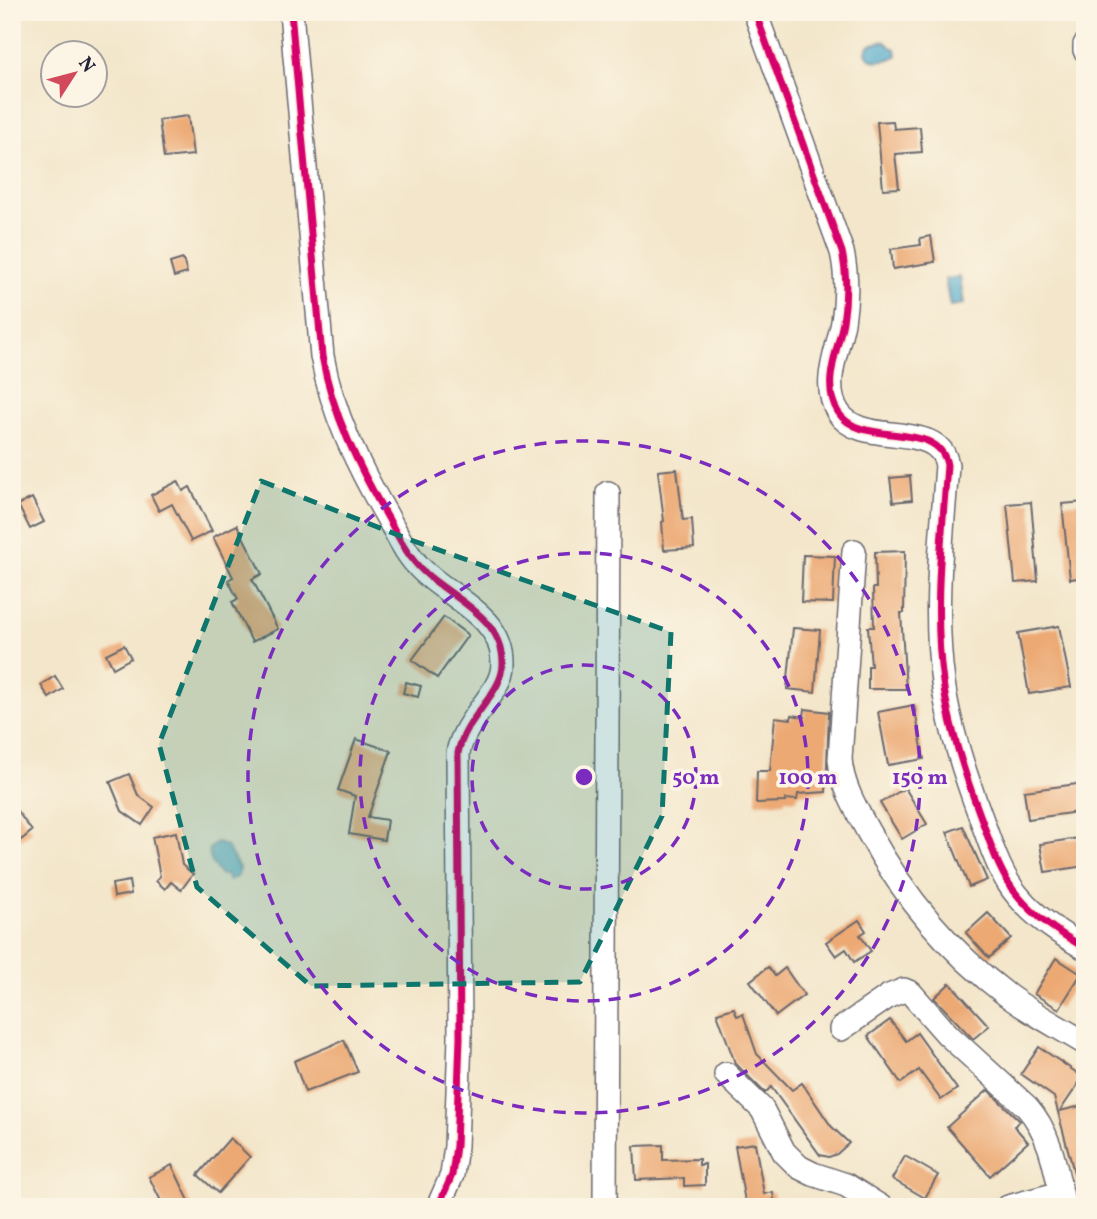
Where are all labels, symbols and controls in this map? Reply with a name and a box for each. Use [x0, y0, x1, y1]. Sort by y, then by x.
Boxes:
north arrow [38, 38, 108, 108]
text: N [72, 52, 101, 79]
text: 50 m [672, 764, 720, 793]
text: 100 m [778, 764, 838, 793]
text: 150 m [892, 764, 948, 793]
centre of rings [572, 765, 596, 789]

